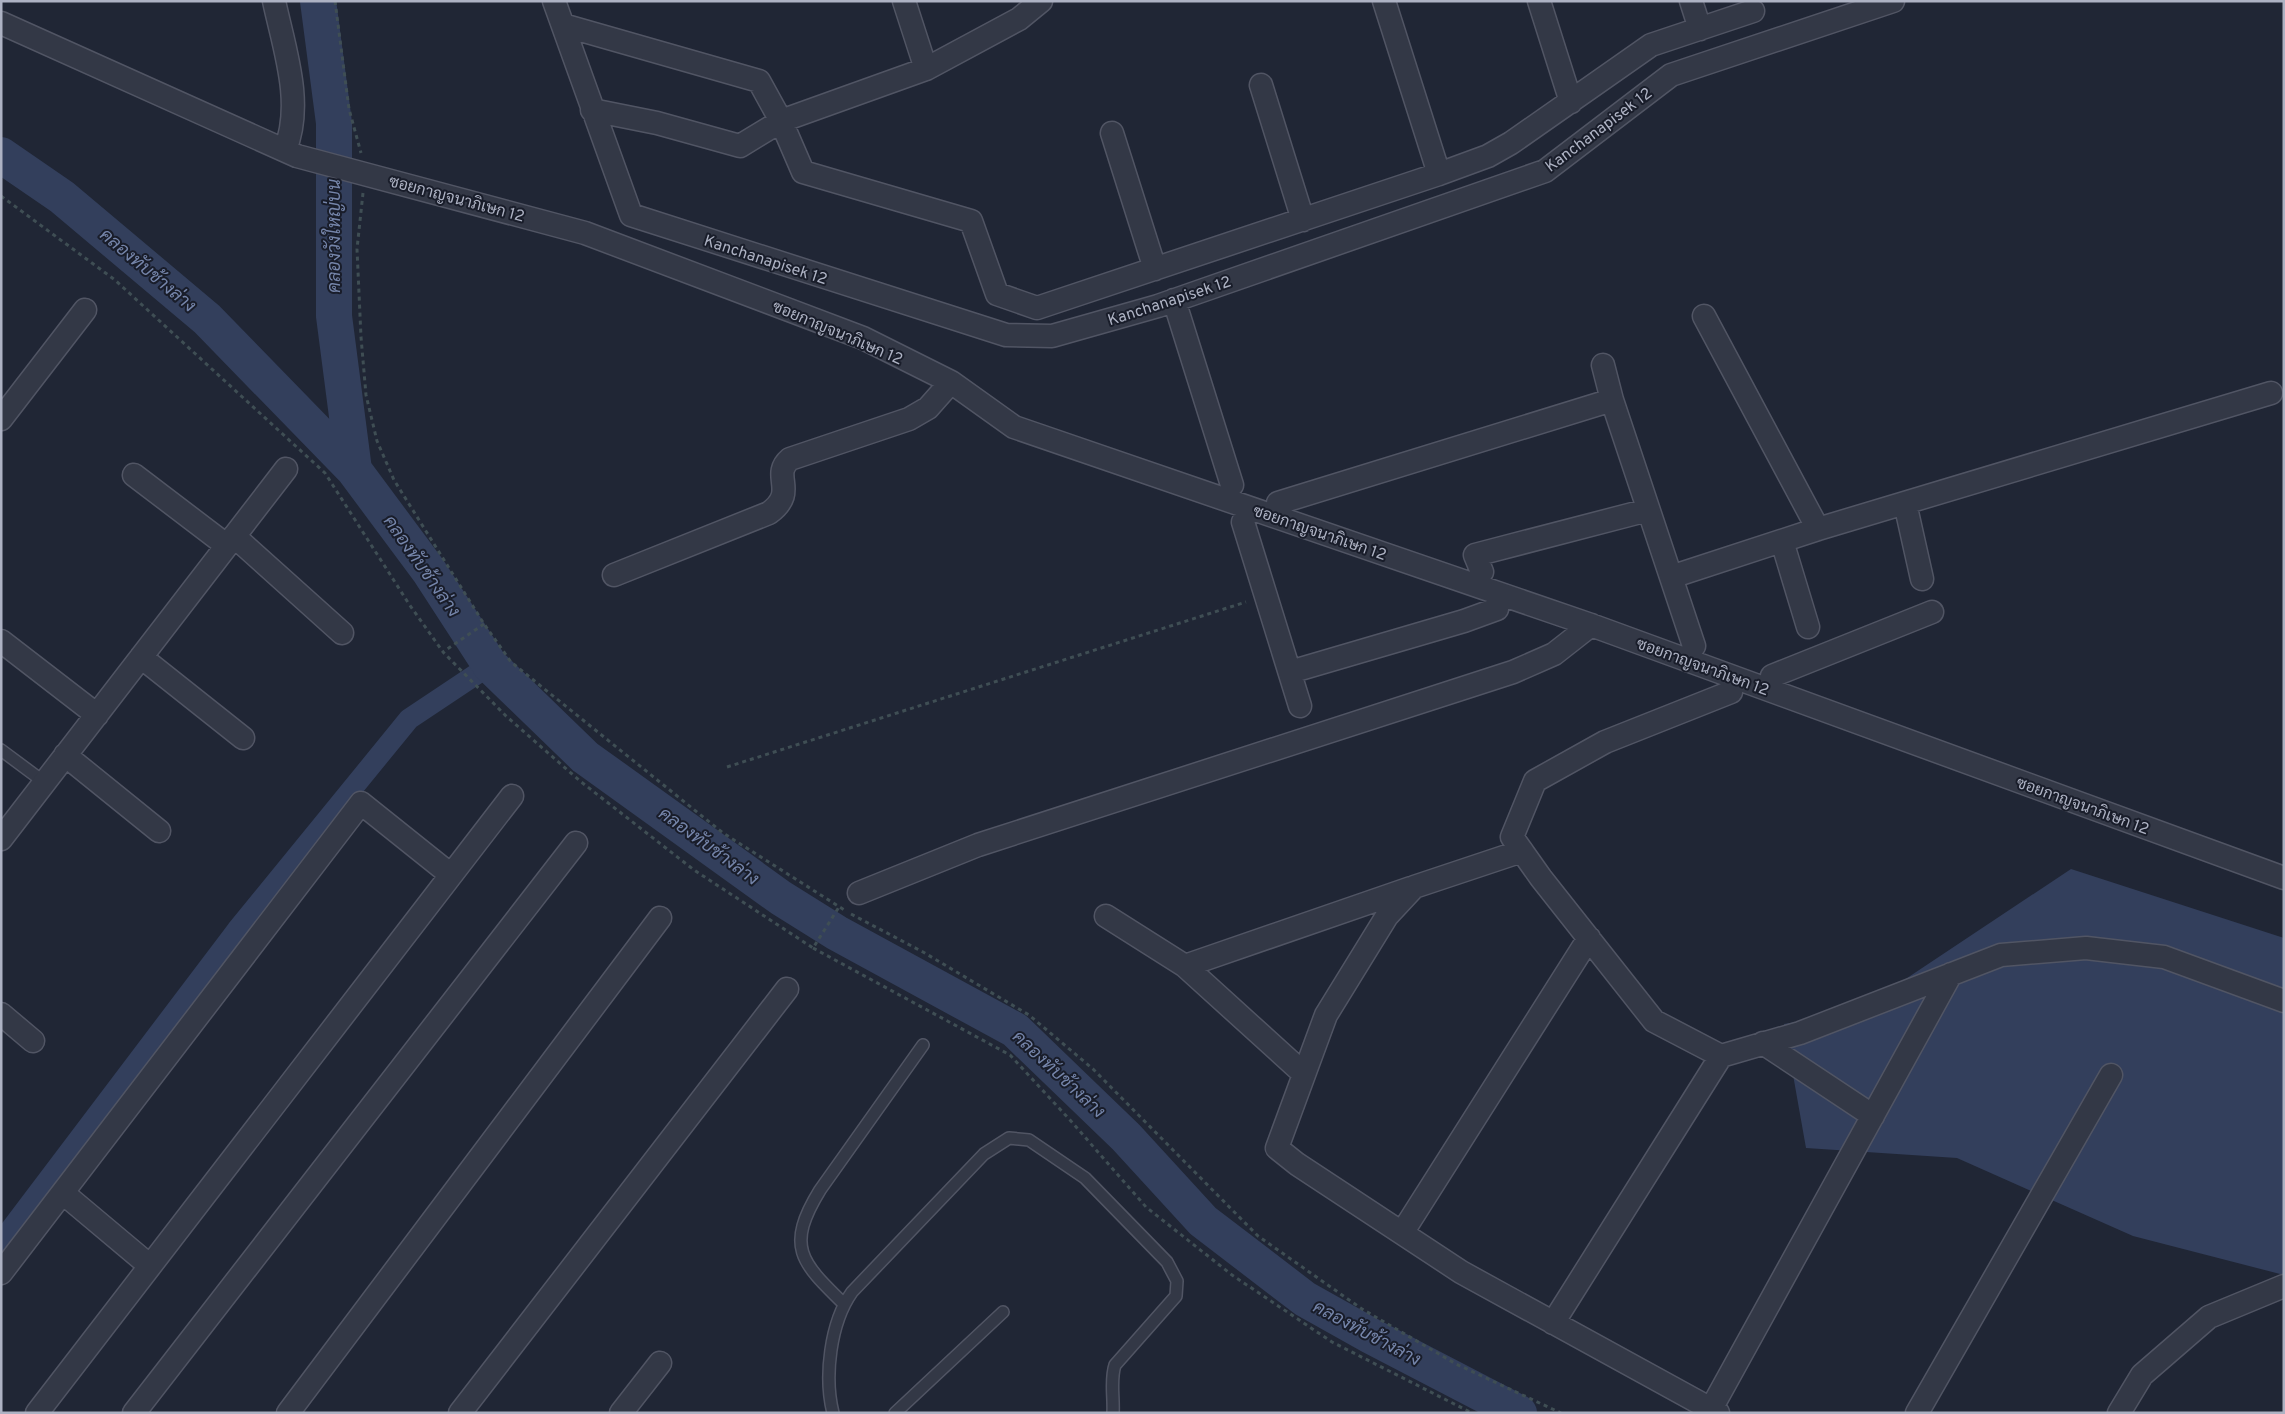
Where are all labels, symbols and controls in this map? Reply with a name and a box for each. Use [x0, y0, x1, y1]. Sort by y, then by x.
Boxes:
street label: Kanchanapisek 12 [1542, 84, 1657, 177]
street label: ซอยกาญจนาภิเษก 12 [386, 171, 527, 228]
water label: คลองวังใหญ่บน [321, 179, 347, 293]
water label: คลองทับช้างล่าง [94, 223, 201, 318]
street label: Kanchanapisek 12 [701, 232, 830, 290]
street label: Kanchanapisek 12 [1105, 273, 1234, 331]
street label: ซอยกาญจนาภิเษก 12 [769, 296, 906, 370]
street label: ซอยกาญจนาภิเษก 12 [1250, 501, 1389, 566]
water label: คลองทับช้างล่าง [377, 511, 466, 622]
street label: ซอยกาญจนาภิเษก 12 [1633, 634, 1772, 701]
street label: ซอยกาญจนาภิเษก 12 [2013, 773, 2152, 840]
water label: คลองทับช้างล่าง [653, 801, 764, 891]
water label: คลองทับช้างล่าง [1007, 1025, 1111, 1124]
water label: คลองทับช้างล่าง [1309, 1295, 1425, 1372]

